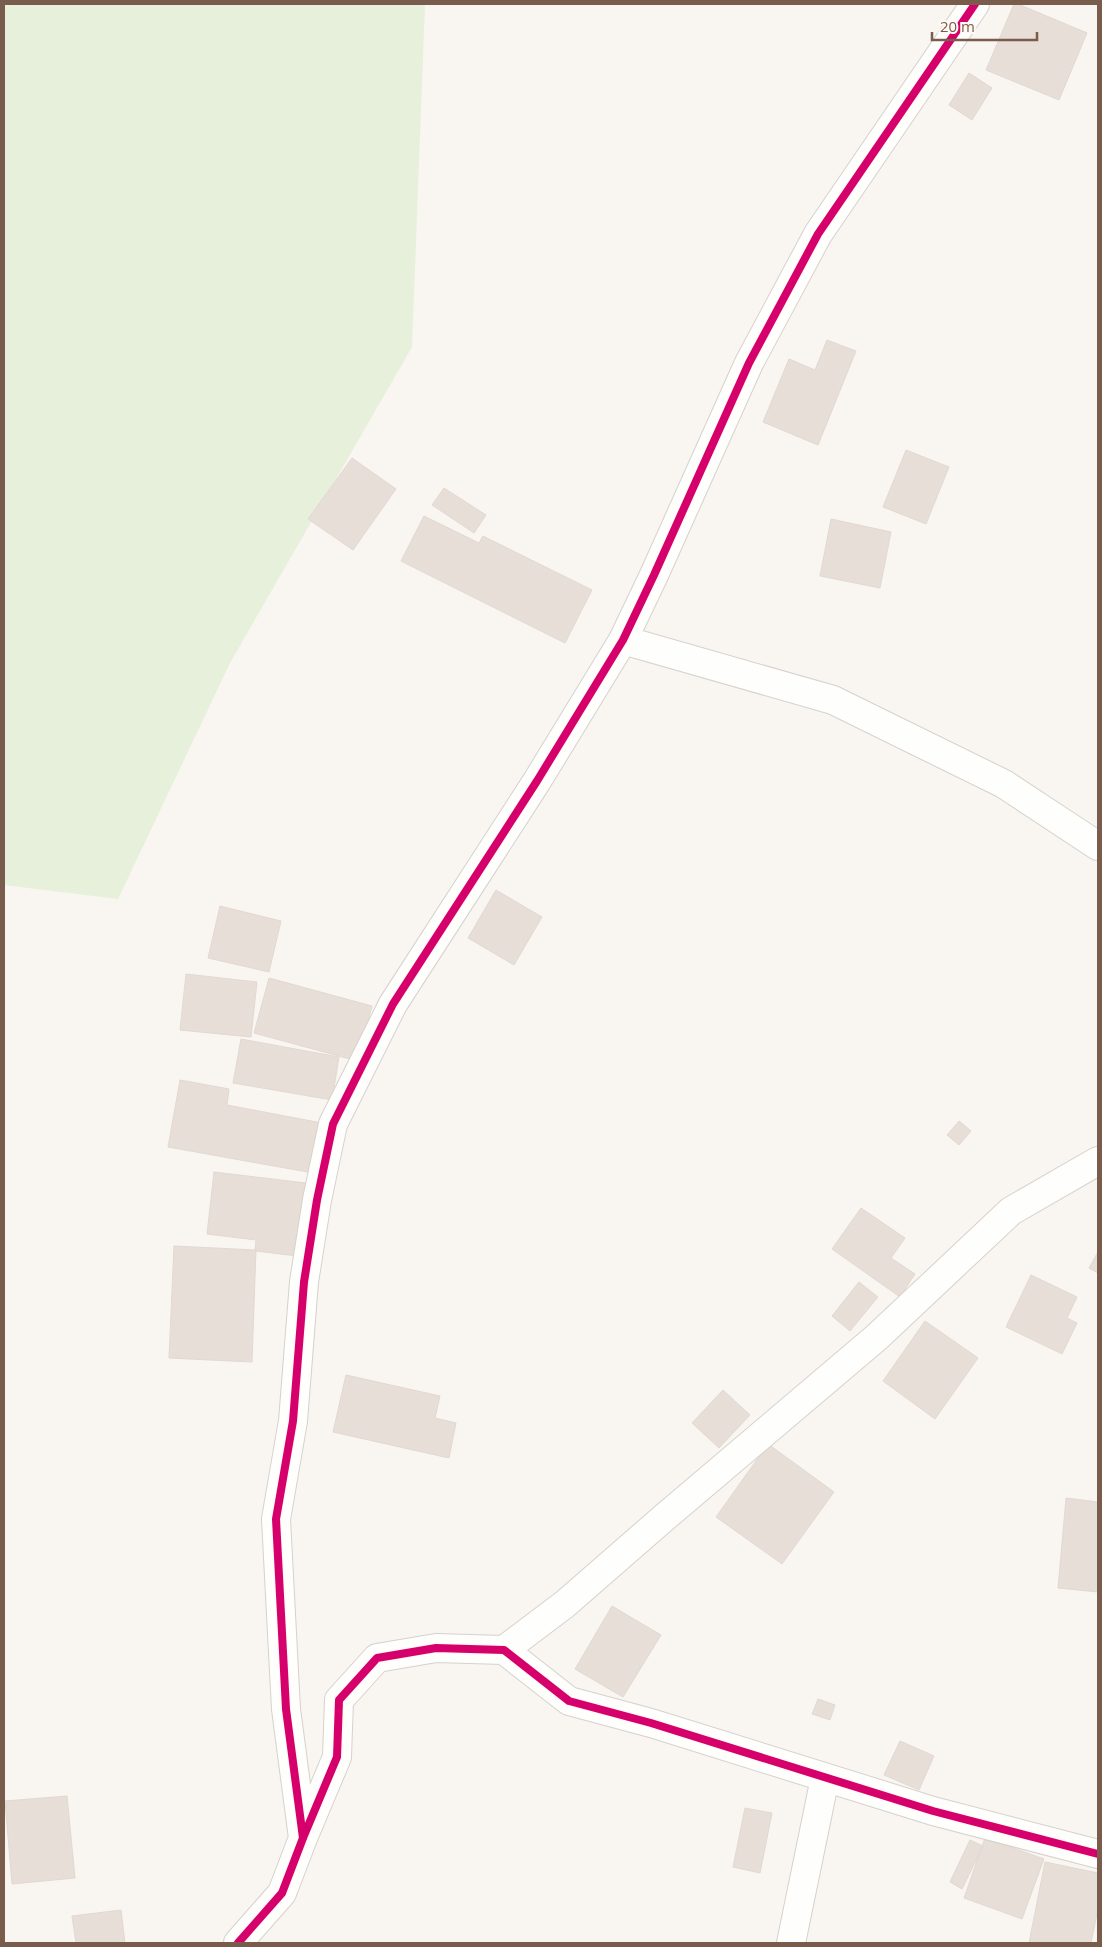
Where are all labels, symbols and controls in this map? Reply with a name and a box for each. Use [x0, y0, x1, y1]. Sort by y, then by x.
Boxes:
scale bar [932, 10, 1037, 42]
text: 20 m [940, 16, 975, 36]

